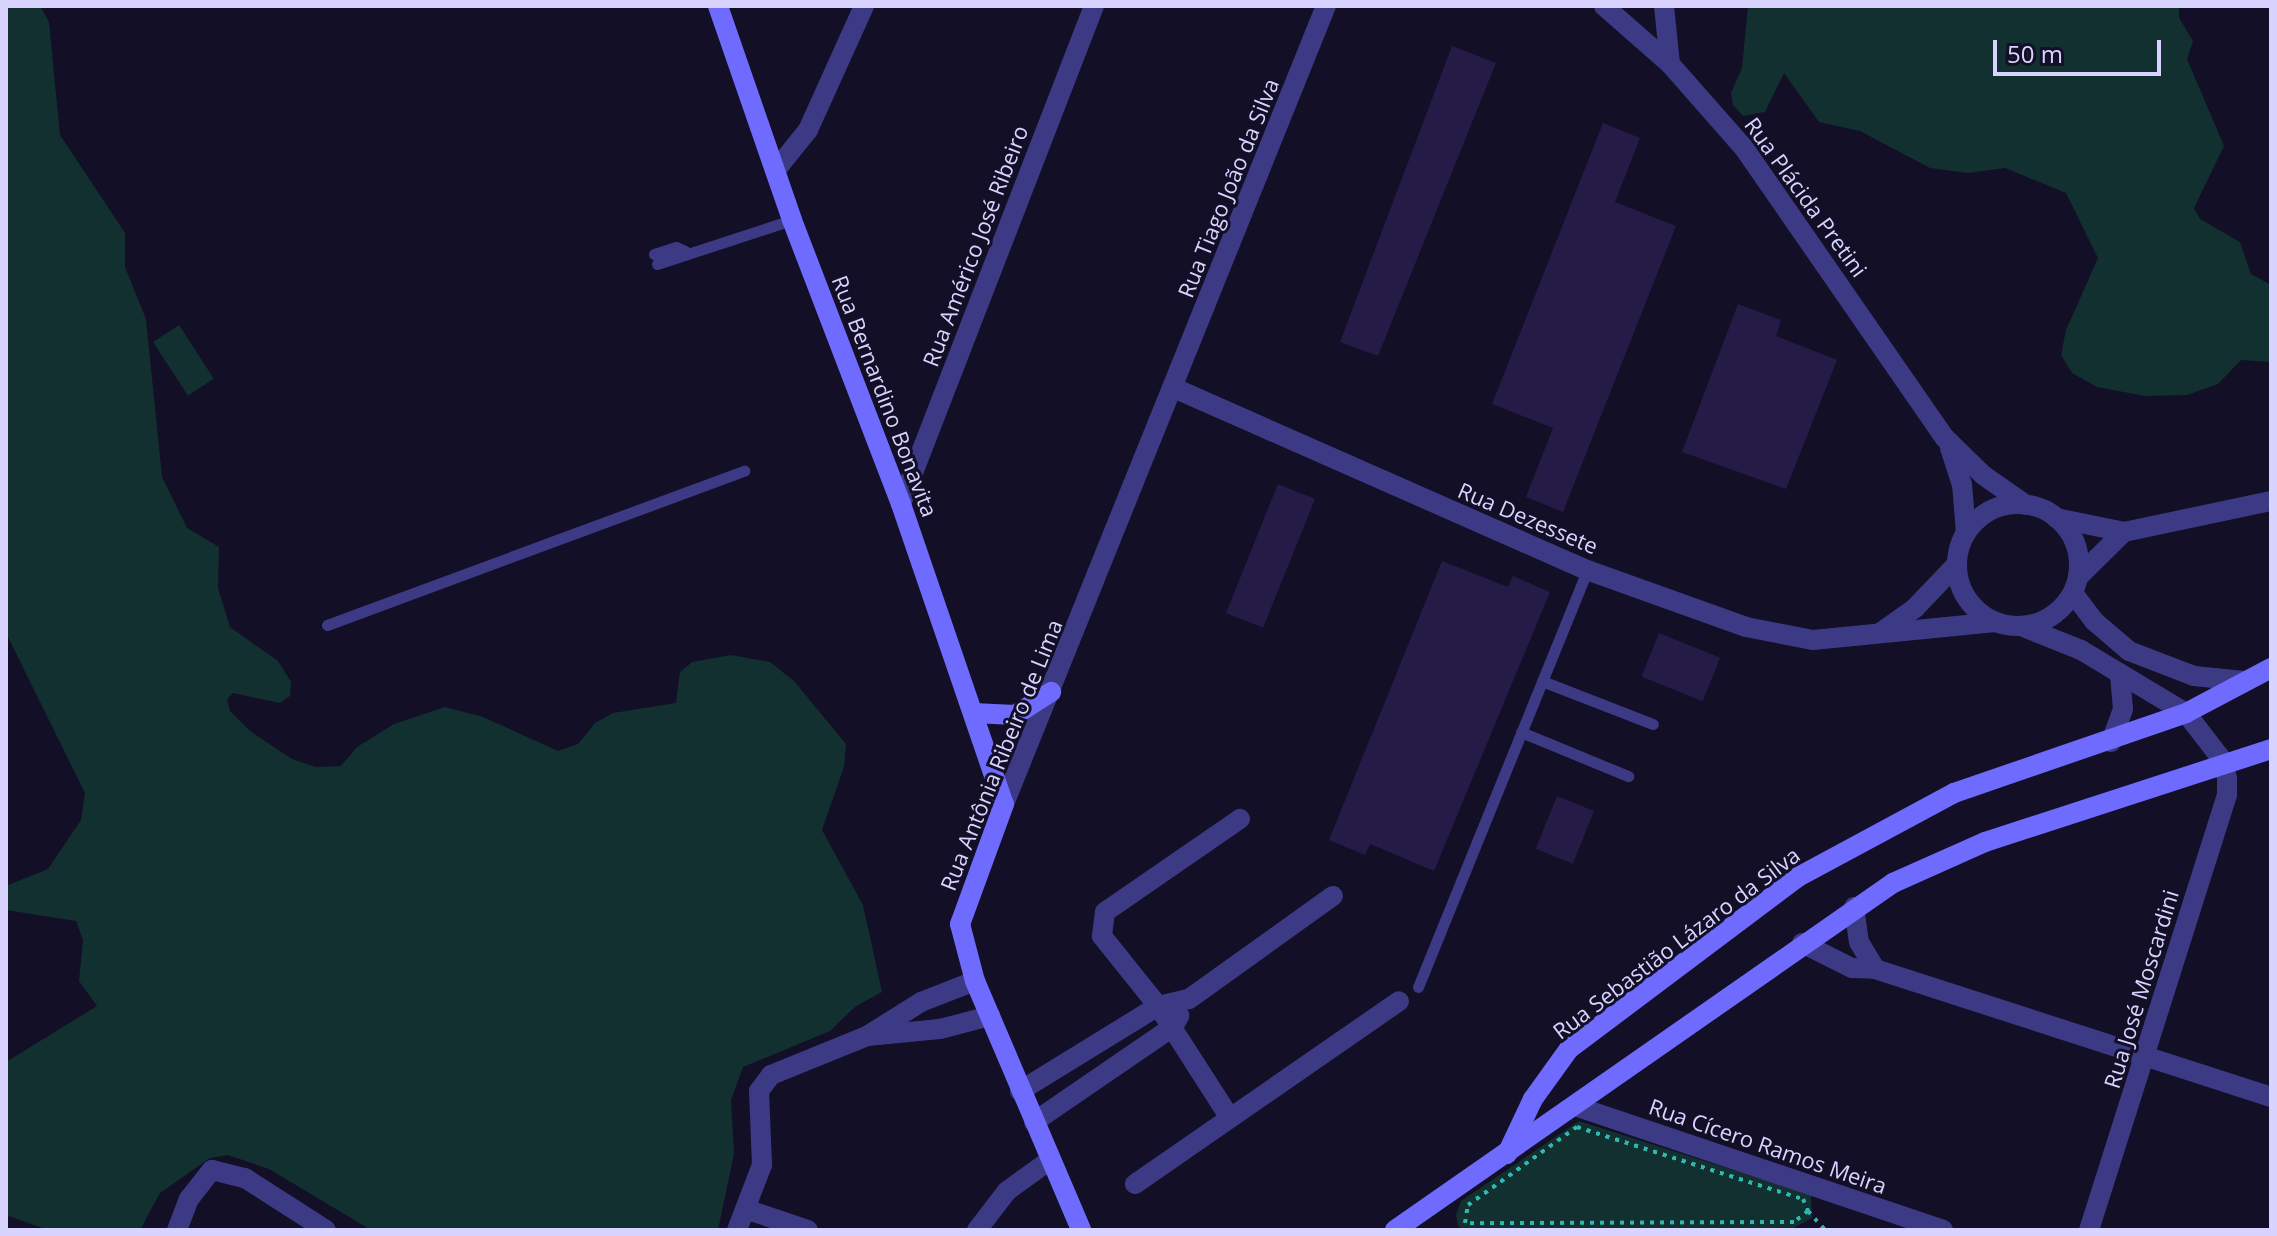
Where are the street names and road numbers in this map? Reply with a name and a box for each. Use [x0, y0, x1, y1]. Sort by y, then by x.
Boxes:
street label: Rua Tiago João da Silva [1172, 75, 1284, 301]
street label: Rua Plácida Pretini [1739, 112, 1873, 282]
street label: Rua Américo José Ribeiro [917, 122, 1033, 370]
street label: Rua Bernardino Bonavita [827, 272, 943, 520]
street label: Rua Dezessete [1454, 477, 1602, 559]
street label: Rua Antônia Ribeiro de Lima [934, 616, 1068, 894]
street label: Rua Sebastião Lázaro da Silva [1547, 842, 1805, 1044]
street label: Rua José Moscardini [2098, 887, 2184, 1091]
street label: Rua Cícero Ramos Meira [1646, 1093, 1890, 1199]

